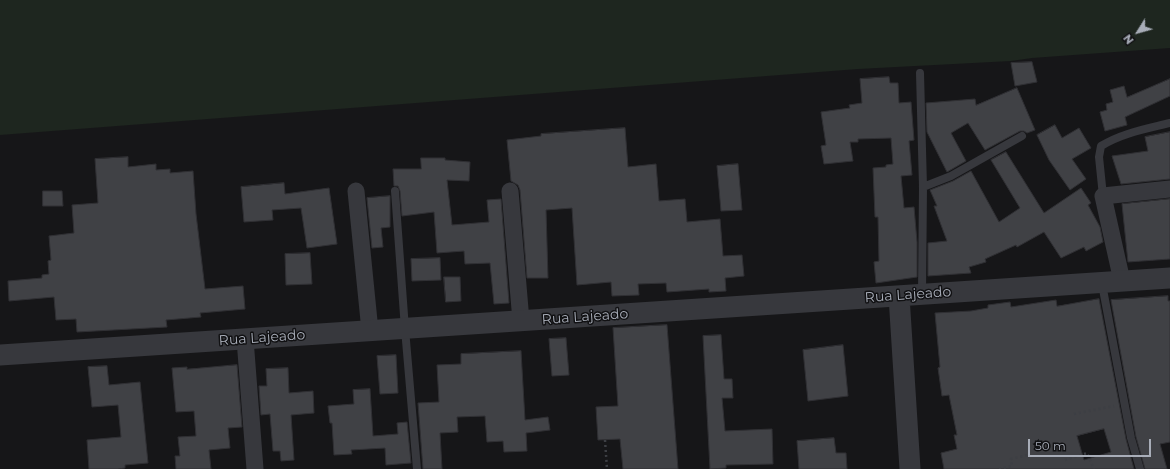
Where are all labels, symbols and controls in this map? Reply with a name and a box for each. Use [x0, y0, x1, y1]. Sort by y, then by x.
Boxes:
north arrow [1118, 12, 1158, 52]
text: N [1120, 31, 1137, 47]
street label: Rua Lajeado [864, 284, 952, 306]
street label: Rua Lajeado [541, 306, 629, 328]
street label: Rua Lajeado [218, 327, 306, 349]
scale bar [1030, 431, 1153, 457]
text: 50 m [1035, 438, 1066, 453]

